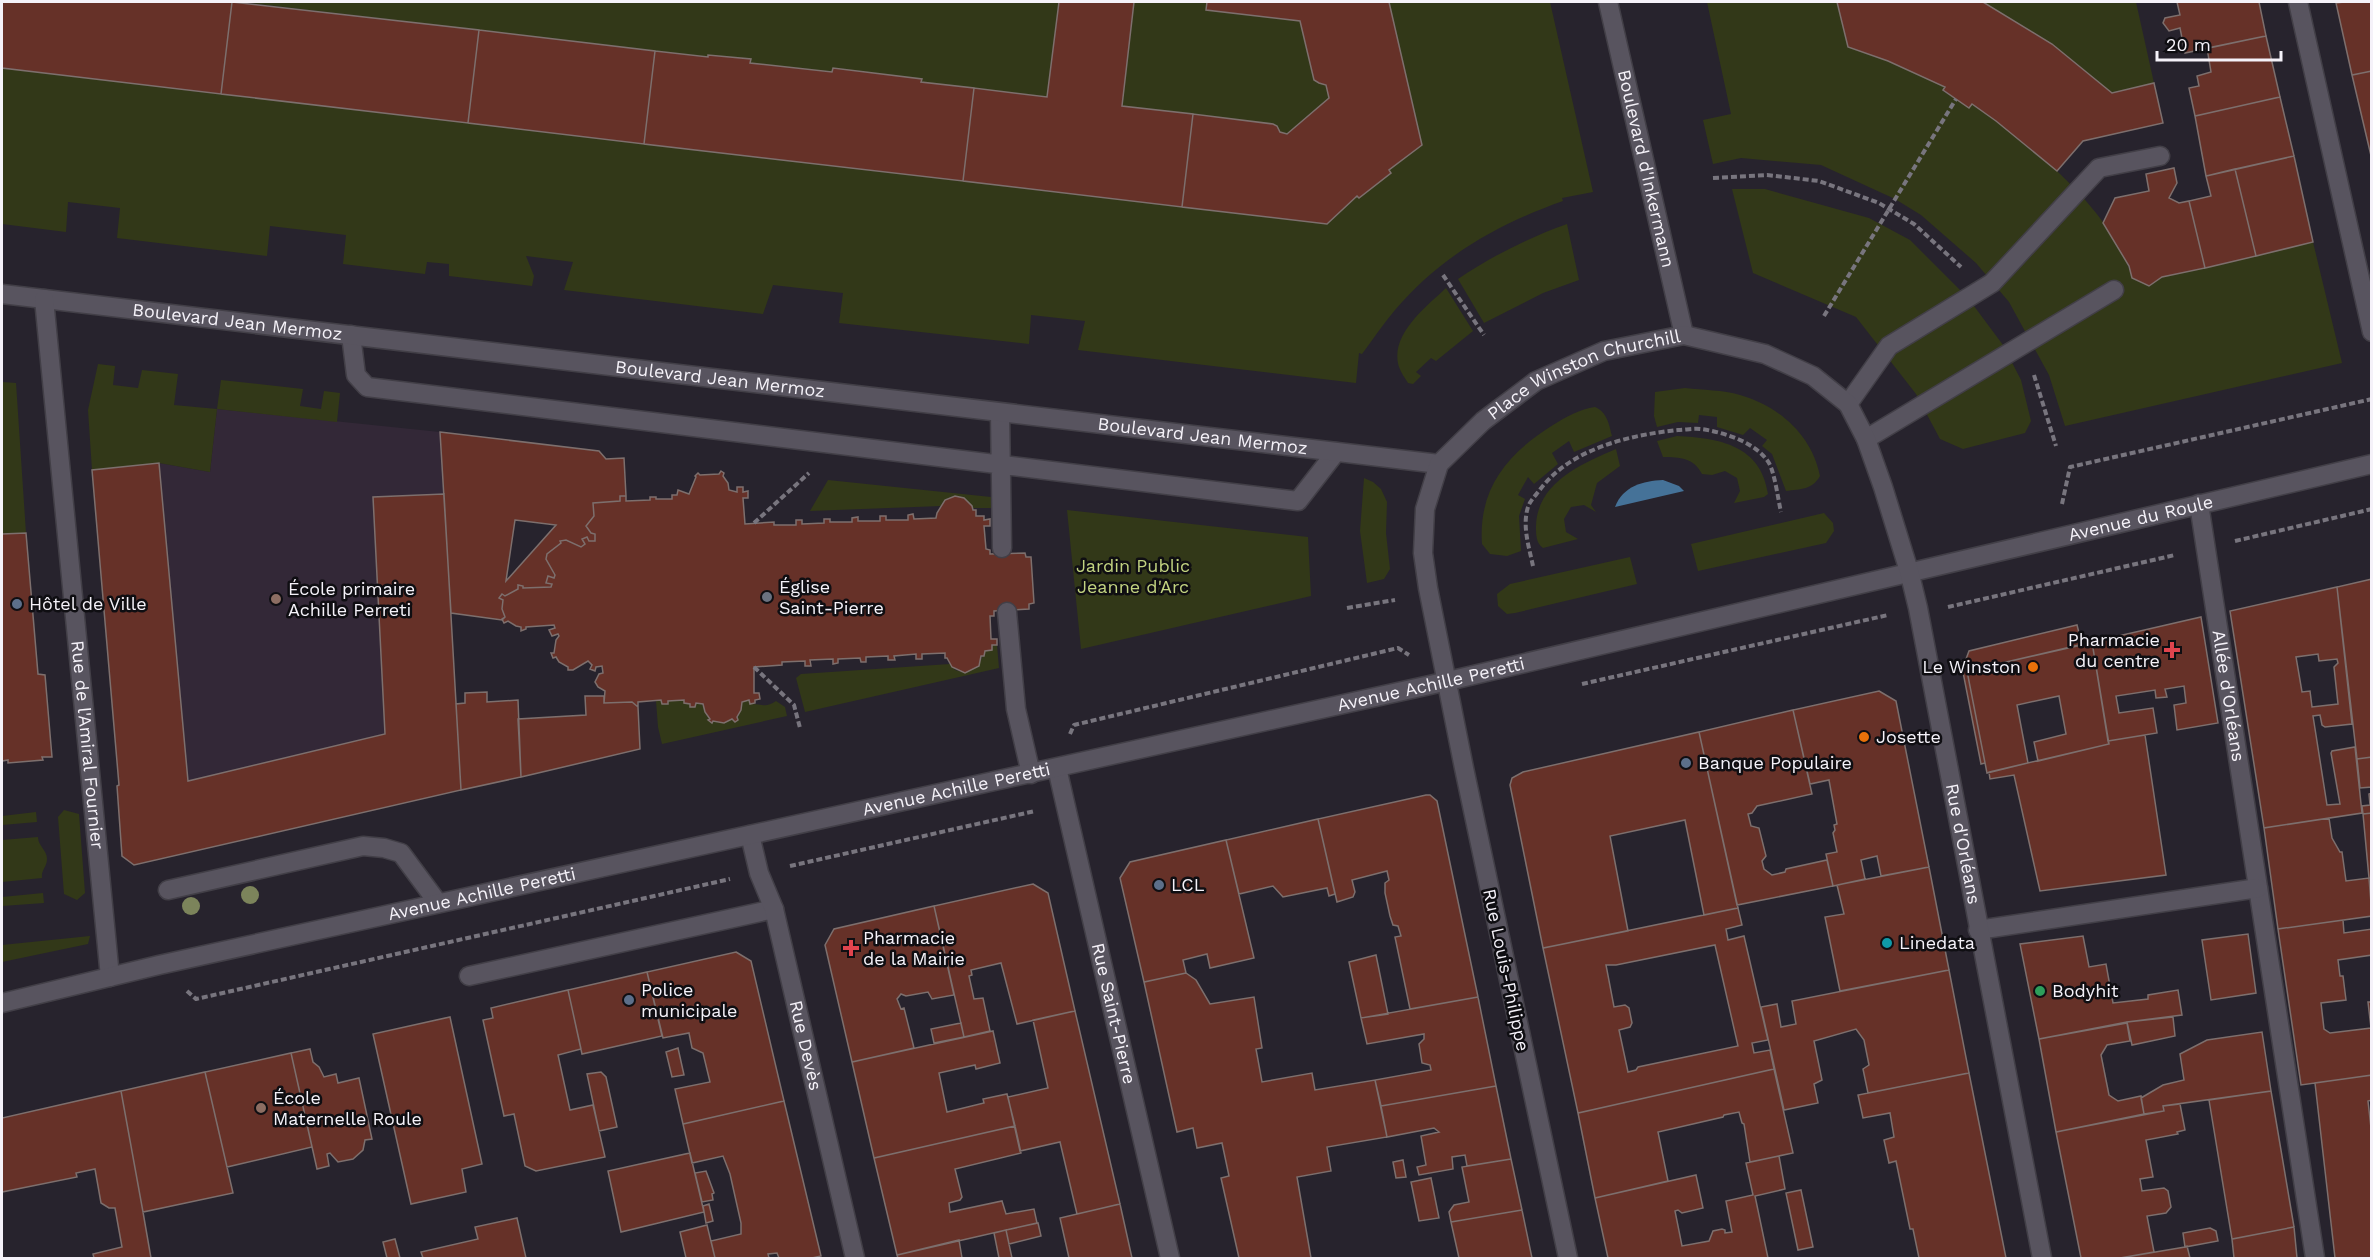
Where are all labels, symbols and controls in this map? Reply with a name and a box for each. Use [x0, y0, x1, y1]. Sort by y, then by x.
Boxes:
scale bar [2157, 24, 2282, 62]
text: 20 m [2166, 34, 2211, 55]
street label: Boulevard d'Inkermann [1614, 68, 1679, 270]
street label: Boulevard Jean Mermoz [131, 299, 343, 344]
street label: Place Winston Churchill [1483, 325, 1683, 424]
street label: Boulevard Jean Mermoz [614, 356, 826, 401]
street label: Boulevard Jean Mermoz [1097, 413, 1309, 458]
street label: Avenue du Roule [2066, 491, 2215, 545]
park label: Jardin Public Jeanne d'Arc [1076, 555, 1190, 597]
place label: Église Saint-Pierre [779, 576, 884, 618]
place label: École primaire Achille Perreti [288, 578, 415, 620]
marker: Église Saint-Pierre [760, 590, 774, 604]
marker: École primaire Achille Perreti [269, 592, 283, 606]
place label: Hôtel de Ville [29, 593, 147, 614]
marker: Hôtel de Ville [10, 597, 24, 611]
street label: Allée d'Orléans [2209, 628, 2249, 763]
place label: Pharmacie du centre [2068, 629, 2160, 671]
street label: Rue de l'Amiral Fournier [67, 639, 109, 850]
marker: Pharmacie du centre [2165, 643, 2179, 657]
street label: Avenue Achille Peretti [1335, 652, 1527, 715]
place label: Le Winston [1922, 656, 2021, 677]
marker: Le Winston [2026, 660, 2040, 674]
place label: Josette [1876, 726, 1941, 747]
marker: Josette [1857, 730, 1871, 744]
place label: Banque Populaire [1698, 752, 1852, 773]
marker: Banque Populaire [1679, 756, 1693, 770]
street label: Avenue Achille Peretti [860, 758, 1052, 820]
street label: Rue d'Orléans [1942, 782, 1985, 906]
street label: Avenue Achille Peretti [386, 863, 577, 924]
place label: LCL [1171, 874, 1205, 895]
marker: LCL [1152, 878, 1166, 892]
street label: Rue Louis-Philippe [1479, 887, 1534, 1053]
place label: Pharmacie de la Mairie [863, 927, 965, 969]
place label: Linedata [1899, 932, 1975, 953]
marker: Linedata [1880, 936, 1894, 950]
marker: Pharmacie de la Mairie [844, 941, 858, 955]
street label: Rue Saint-Pierre [1088, 941, 1141, 1086]
place label: Police municipale [641, 979, 737, 1021]
place label: Bodyhit [2052, 980, 2119, 1001]
marker: Bodyhit [2033, 984, 2047, 998]
marker: Police municipale [622, 993, 636, 1007]
street label: Rue Devès [786, 998, 827, 1092]
place label: École Maternelle Roule [273, 1087, 422, 1129]
marker: École Maternelle Roule [254, 1101, 268, 1115]

